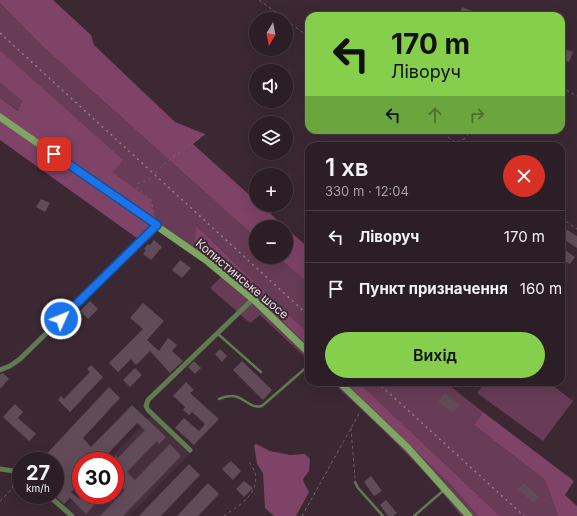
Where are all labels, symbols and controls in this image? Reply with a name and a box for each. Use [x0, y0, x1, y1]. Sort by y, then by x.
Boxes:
north arrow [249, 12, 293, 56]
map controls [249, 12, 293, 264]
text: 170 m [391, 27, 470, 61]
icon: left [325, 28, 377, 80]
text: Ліворуч [391, 61, 461, 82]
button: sound [249, 64, 293, 108]
icon: left [382, 104, 404, 126]
icon: ahead [424, 104, 446, 126]
icon: right [466, 104, 488, 126]
button: layers [249, 116, 293, 160]
pin [37, 137, 71, 171]
icon: arrive [43, 143, 65, 165]
text: 1 хв [325, 153, 369, 182]
button: close [503, 155, 545, 197]
button: + [249, 168, 293, 212]
text: 330 m · 12:04 [325, 183, 409, 199]
button: − [249, 220, 293, 264]
icon: left [325, 226, 347, 248]
text: Ліворуч [359, 227, 419, 246]
text: 170 m [504, 227, 545, 246]
street label: Копистинське шосе [193, 235, 292, 322]
icon: arrive [325, 278, 347, 300]
text: Пункт призначення [359, 279, 508, 298]
text: 160 m [520, 279, 562, 298]
position arrow [40, 298, 82, 340]
button: Вихід [325, 332, 545, 378]
speed limit sign: 30 [72, 452, 124, 504]
text: 27 [26, 461, 50, 485]
text: km/h [26, 482, 50, 494]

